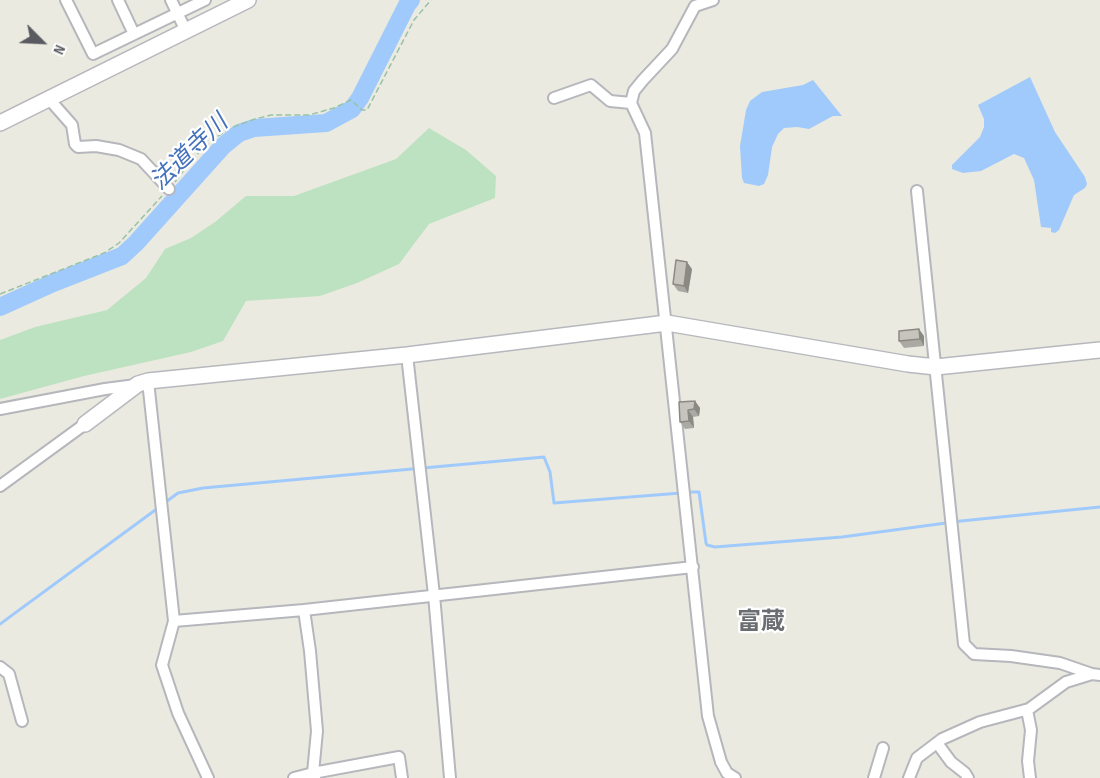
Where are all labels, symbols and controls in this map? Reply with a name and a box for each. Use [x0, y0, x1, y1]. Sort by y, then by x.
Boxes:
north arrow [12, 12, 72, 72]
text: N [48, 42, 69, 57]
water label: 法道寺川 [145, 109, 235, 197]
district label: 富蔵 [737, 609, 785, 637]

